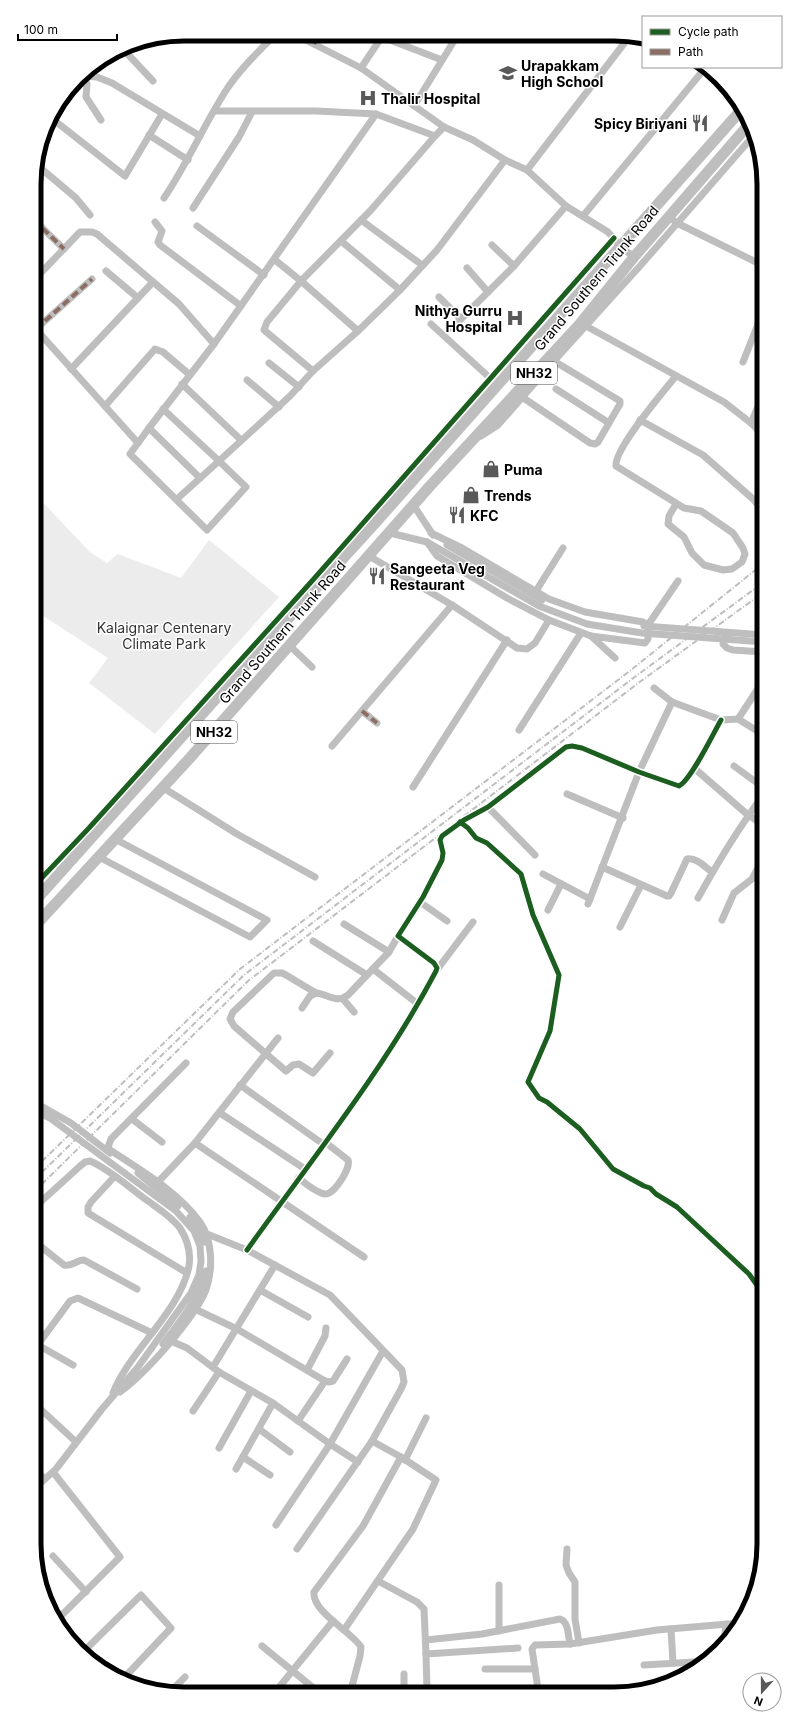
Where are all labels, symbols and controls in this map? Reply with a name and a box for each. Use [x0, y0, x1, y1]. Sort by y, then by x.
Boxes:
scale bar [18, 16, 117, 42]
legend [642, 16, 782, 68]
text: 100 m [24, 22, 58, 37]
text: Cycle path [678, 24, 739, 39]
text: Path [678, 44, 703, 59]
place label: Urapakkam High School [521, 57, 603, 90]
school or university icon: Urapakkam High School [498, 63, 518, 83]
hospital icon: Thalir Hospital [358, 88, 378, 108]
place label: Thalir Hospital [381, 90, 480, 107]
restaurant icon: Spicy Biriyani [690, 113, 710, 133]
place label: Spicy Biriyani [594, 115, 687, 132]
street label: Grand Southern Trunk Road [530, 202, 662, 354]
place label: Nithya Gurru Hospital [415, 302, 502, 335]
hospital icon: Nithya Gurru Hospital [505, 308, 525, 328]
road number: NH32 [511, 362, 557, 384]
shop icon: Puma [481, 459, 501, 479]
place label: Puma [504, 461, 543, 478]
shop icon: Trends [461, 485, 481, 505]
place label: Trends [484, 487, 532, 504]
restaurant icon: KFC [447, 505, 467, 525]
place label: KFC [470, 507, 499, 524]
street label: Grand Southern Trunk Road [215, 557, 349, 707]
place label: Sangeeta Veg Restaurant [390, 560, 485, 593]
restaurant icon: Sangeeta Veg Restaurant [367, 566, 387, 586]
park label: Kalaignar Centenary Climate Park [97, 619, 231, 652]
road number: NH32 [191, 721, 237, 743]
north arrow [742, 1672, 782, 1712]
text: N [752, 1693, 765, 1709]

